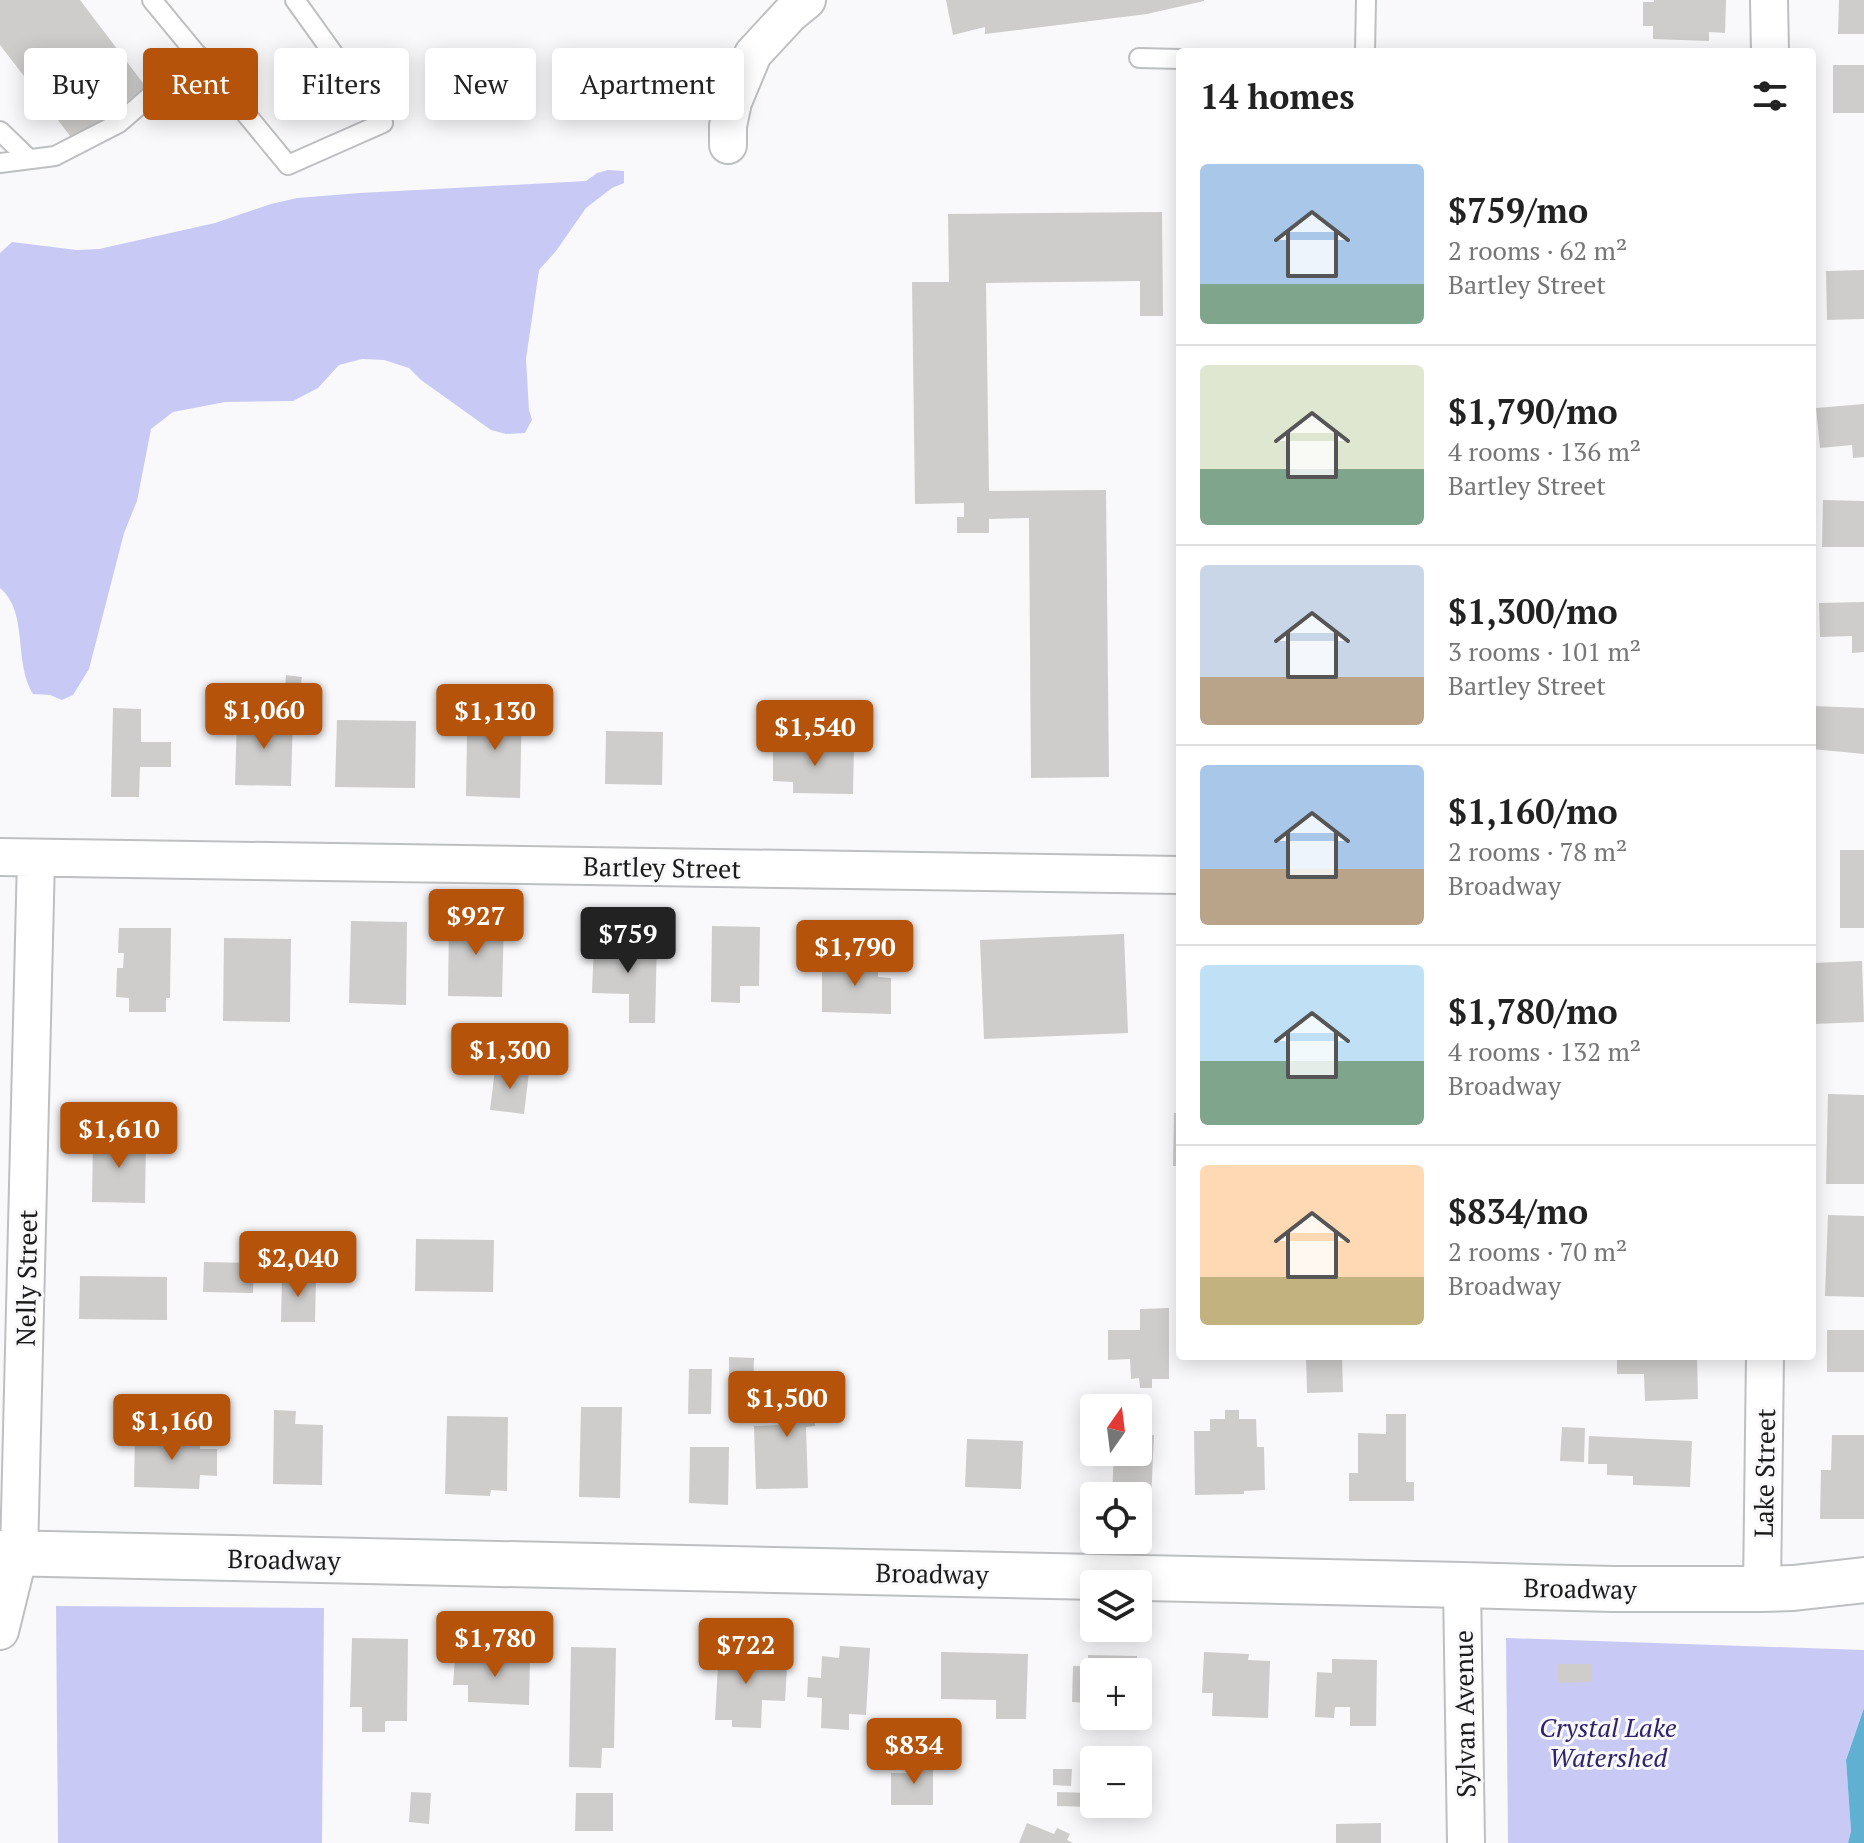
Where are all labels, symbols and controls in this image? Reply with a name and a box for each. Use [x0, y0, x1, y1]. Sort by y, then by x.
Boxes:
chip: Buy [24, 48, 127, 120]
chip: Rent [143, 48, 258, 120]
chip: Filters [274, 48, 409, 120]
chip: New [425, 48, 536, 120]
chip: Apartment [552, 48, 744, 120]
text: 14 homes [1200, 74, 1355, 119]
icon: filters [1748, 74, 1792, 118]
text: $759/mo [1448, 188, 1588, 233]
icon: home [1264, 196, 1360, 292]
text: 2 rooms · 62 m² [1448, 233, 1627, 267]
text: Bartley Street [1448, 267, 1606, 301]
text: $1,790/mo [1448, 389, 1618, 434]
icon: home [1264, 397, 1360, 493]
text: 4 rooms · 136 m² [1448, 434, 1641, 468]
text: Bartley Street [1448, 468, 1606, 502]
text: $1,300/mo [1448, 589, 1618, 634]
icon: home [1264, 597, 1360, 693]
text: 3 rooms · 101 m² [1448, 634, 1641, 668]
text: Bartley Street [1448, 668, 1606, 702]
pin: $1,060 [199, 683, 329, 751]
pin: $1,130 [430, 684, 560, 752]
text: $1,060 [223, 692, 305, 726]
text: $1,130 [454, 693, 536, 727]
pin: $1,540 [750, 700, 880, 768]
text: $1,540 [774, 709, 856, 743]
text: $1,160/mo [1448, 789, 1618, 834]
icon: home [1264, 797, 1360, 893]
text: 2 rooms · 78 m² [1448, 834, 1627, 868]
street label: Bartley Street [583, 849, 742, 885]
text: Broadway [1448, 868, 1561, 902]
pin: $927 [429, 889, 523, 957]
text: $927 [447, 898, 505, 932]
pin: $759 [581, 907, 675, 975]
text: $759 [599, 916, 657, 950]
pin: $1,790 [790, 920, 920, 988]
text: $1,790 [814, 929, 896, 963]
text: $1,780/mo [1448, 989, 1618, 1034]
icon: home [1264, 997, 1360, 1093]
pin: $1,300 [445, 1023, 575, 1091]
text: $1,300 [469, 1032, 551, 1066]
text: 4 rooms · 132 m² [1448, 1034, 1641, 1068]
text: Broadway [1448, 1068, 1561, 1102]
pin: $1,610 [54, 1102, 184, 1170]
text: $1,610 [78, 1111, 160, 1145]
text: $834/mo [1448, 1189, 1588, 1234]
icon: home [1264, 1197, 1360, 1293]
street label: Nelly Street [8, 1209, 44, 1347]
pin: $2,040 [233, 1231, 363, 1299]
text: 2 rooms · 70 m² [1448, 1234, 1627, 1268]
text: $2,040 [257, 1240, 339, 1274]
text: Broadway [1448, 1268, 1561, 1302]
pin: $1,500 [722, 1371, 852, 1439]
text: $1,500 [746, 1380, 828, 1414]
pin: $1,160 [107, 1394, 237, 1462]
north arrow [1080, 1394, 1152, 1466]
map controls [1080, 1394, 1152, 1818]
text: $1,160 [131, 1403, 213, 1437]
street label: Lake Street [1746, 1408, 1782, 1538]
button: locate [1080, 1482, 1152, 1554]
street label: Broadway [227, 1541, 342, 1577]
street label: Broadway [875, 1555, 990, 1591]
button: layers [1080, 1570, 1152, 1642]
street label: Broadway [1523, 1570, 1638, 1606]
pin: $1,780 [430, 1611, 560, 1679]
pin: $722 [699, 1618, 793, 1686]
text: $1,780 [454, 1620, 536, 1654]
text: $722 [717, 1627, 775, 1661]
street label: Sylvan Avenue [1446, 1630, 1482, 1798]
button: + [1080, 1658, 1152, 1730]
park label: Crystal Lake Watershed [1539, 1710, 1677, 1774]
pin: $834 [867, 1718, 961, 1786]
text: $834 [885, 1727, 943, 1761]
button: − [1080, 1746, 1152, 1818]

